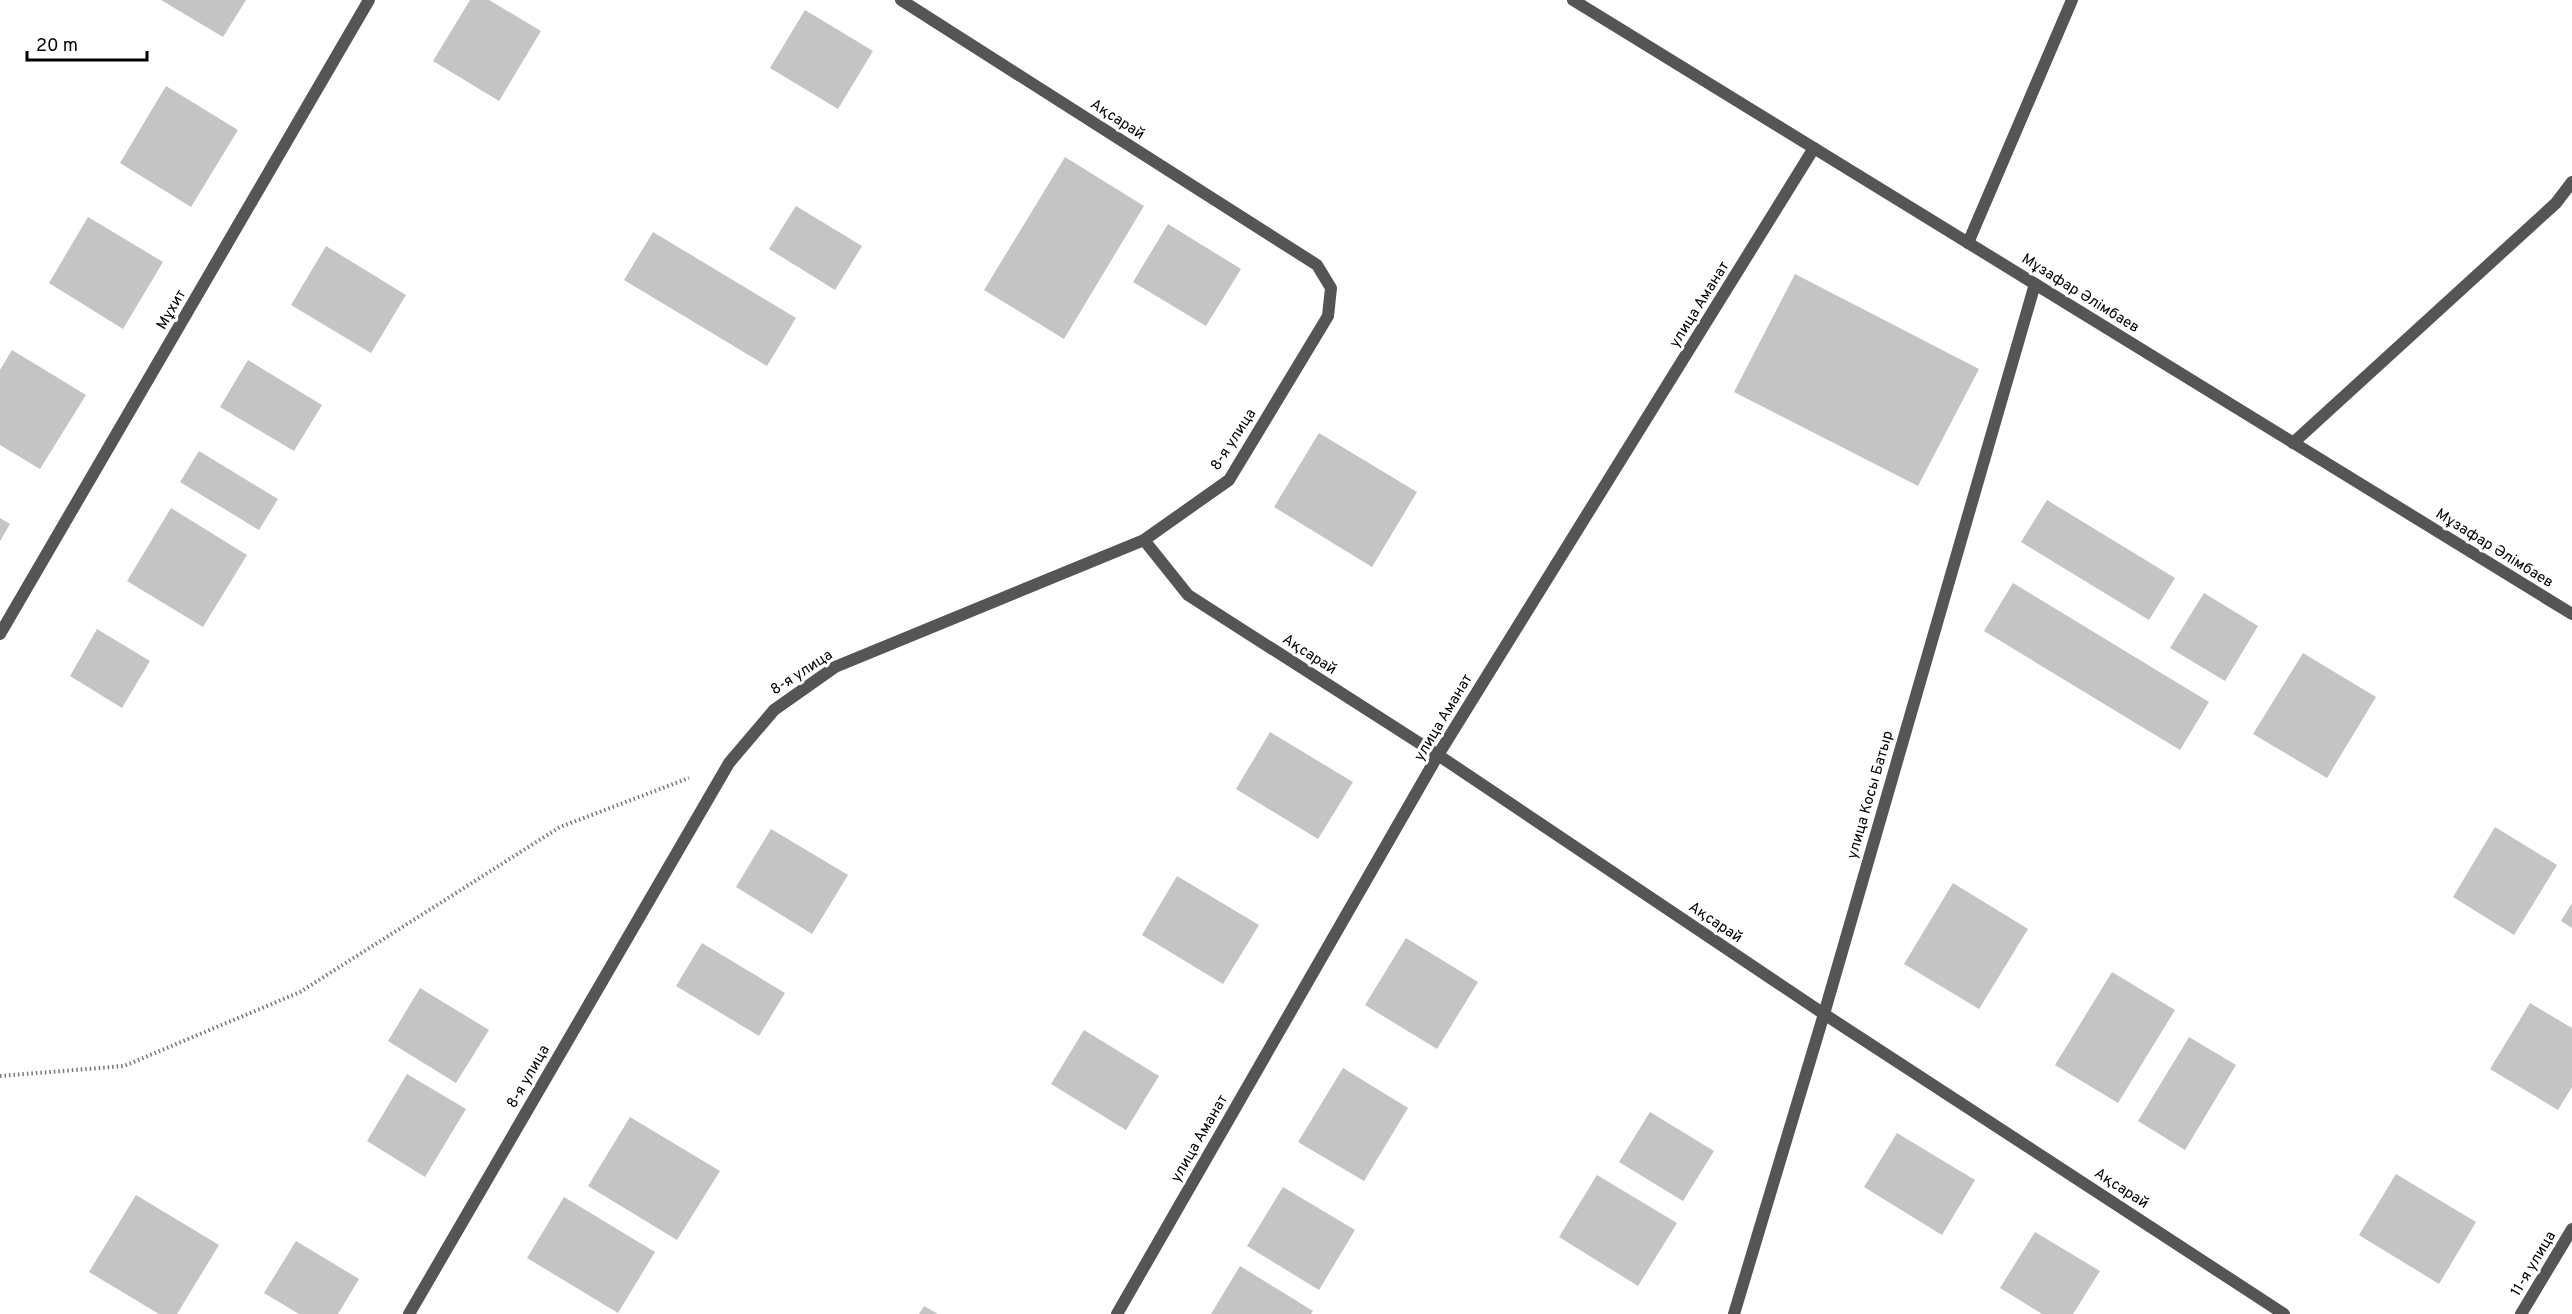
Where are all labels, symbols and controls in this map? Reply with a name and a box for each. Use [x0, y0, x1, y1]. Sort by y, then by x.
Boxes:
scale bar [27, 24, 147, 62]
text: 20 m [36, 35, 78, 58]
street label: Ақсарай [1086, 95, 1148, 145]
street label: Мұзафар Әлімбаев [2018, 250, 2142, 338]
street label: улица Аманат [1666, 258, 1734, 352]
street label: Мұхит [153, 286, 191, 333]
street label: 8-я улица [1207, 405, 1261, 475]
street label: Мұзафар Әлімбаев [2432, 505, 2556, 593]
street label: Ақсарай [1278, 630, 1340, 680]
street label: 8-я улица [767, 646, 837, 700]
street label: улица Аманат [1411, 671, 1478, 765]
street label: улица Косы Батыр [1844, 729, 1898, 861]
street label: Ақсарай [1684, 898, 1746, 948]
street label: 8-я улица [503, 1042, 555, 1112]
street label: улица Аманат [1167, 1092, 1233, 1186]
street label: Ақсарай [2090, 1164, 2152, 1214]
street label: 11-я улица [2507, 1228, 2561, 1300]

